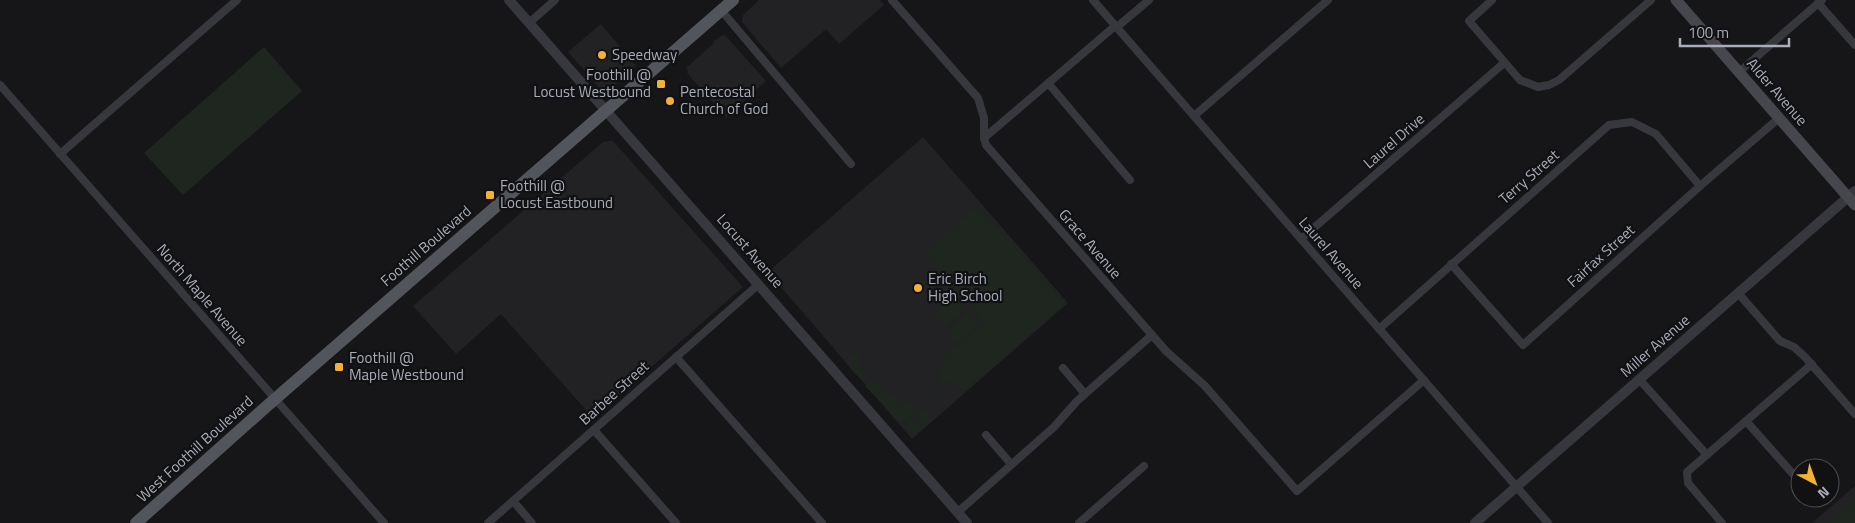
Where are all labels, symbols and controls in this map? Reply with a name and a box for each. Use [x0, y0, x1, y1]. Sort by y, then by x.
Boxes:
scale bar [1680, 15, 1789, 47]
text: 100 m [1688, 21, 1729, 44]
place label: Speedway [612, 43, 677, 66]
marker: Speedway [596, 49, 608, 61]
street label: Alder Avenue [1741, 53, 1813, 131]
place label: Foothill @ Locust Westbound [533, 63, 651, 103]
marker: Foothill @ Locust Westbound [655, 78, 667, 90]
place label: Pentecostal Church of God [680, 80, 768, 120]
marker: Pentecostal Church of God [664, 95, 676, 107]
street label: Laurel Drive [1358, 107, 1429, 174]
street label: Terry Street [1493, 143, 1565, 209]
place label: Foothill @ Locust Eastbound [500, 174, 613, 214]
marker: Foothill @ Locust Eastbound [484, 189, 496, 201]
street label: Foothill Boulevard [375, 200, 476, 292]
street label: Grace Avenue [1053, 204, 1127, 284]
street label: Locust Avenue [712, 208, 789, 293]
street label: Laurel Avenue [1294, 212, 1369, 294]
street label: Fairfax Street [1562, 218, 1640, 292]
street label: North Maple Avenue [151, 238, 253, 351]
place label: Eric Birch High School [928, 267, 1003, 307]
marker: Eric Birch High School [912, 282, 924, 294]
street label: Miller Avenue [1615, 309, 1695, 382]
place label: Foothill @ Maple Westbound [349, 346, 464, 386]
street label: Barbee Street [574, 355, 654, 430]
marker: Foothill @ Maple Westbound [333, 361, 345, 373]
street label: West Foothill Boulevard [131, 390, 258, 507]
north arrow [1790, 458, 1840, 508]
text: N [1813, 482, 1834, 504]

